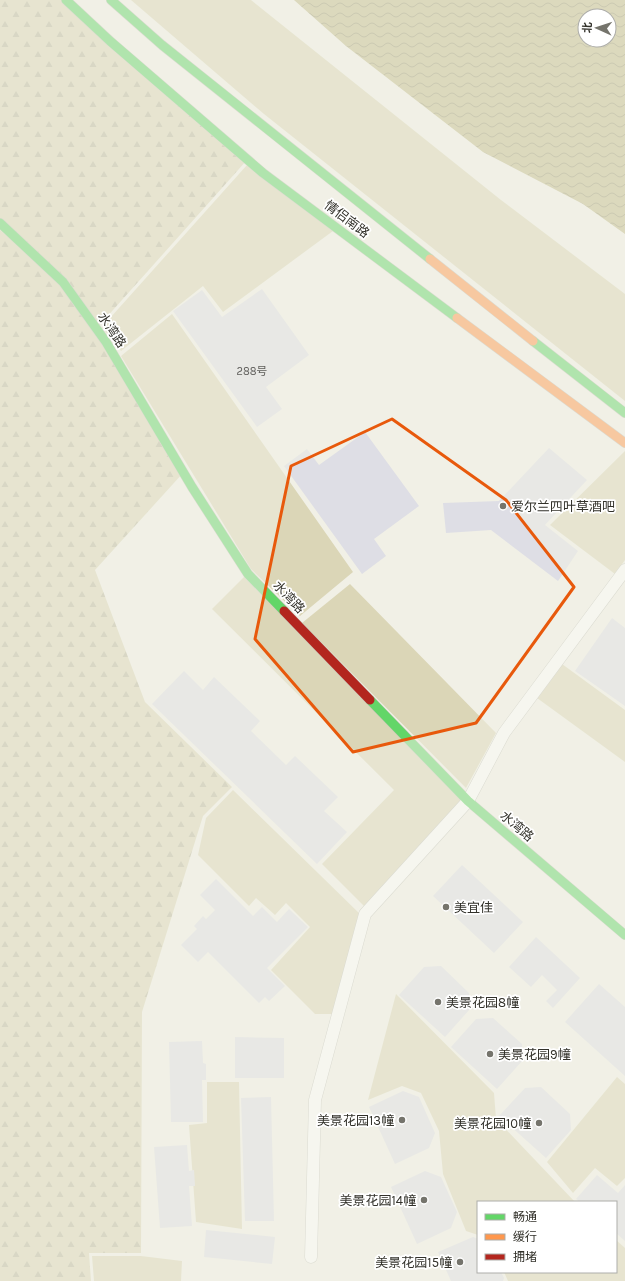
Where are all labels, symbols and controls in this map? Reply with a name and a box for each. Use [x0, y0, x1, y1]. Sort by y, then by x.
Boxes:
north arrow [577, 8, 617, 48]
text: 北 [581, 22, 594, 33]
street label: 情侣南路 [322, 197, 372, 241]
street label: 水湾路 [95, 310, 129, 350]
house number: 288号 [237, 365, 267, 378]
place label: 爱尔兰四叶草酒吧 [511, 499, 615, 514]
marker: 爱尔兰四叶草酒吧 [498, 501, 508, 511]
street label: 水湾路 [270, 578, 308, 616]
street label: 水湾路 [497, 808, 537, 844]
place label: 美宜佳 [454, 900, 493, 915]
marker: 美宜佳 [441, 902, 451, 912]
place label: 美景花园8幢 [446, 995, 519, 1010]
marker: 美景花园8幢 [433, 997, 443, 1007]
place label: 美景花园9幢 [498, 1047, 571, 1062]
marker: 美景花园9幢 [485, 1049, 495, 1059]
place label: 美景花园13幢 [317, 1113, 394, 1128]
marker: 美景花园13幢 [397, 1115, 407, 1125]
place label: 美景花园10幢 [454, 1116, 531, 1131]
marker: 美景花园10幢 [534, 1118, 544, 1128]
place label: 美景花园14幢 [339, 1193, 416, 1208]
marker: 美景花园14幢 [419, 1195, 429, 1205]
legend [477, 1201, 617, 1273]
text: 畅通 [513, 1210, 537, 1224]
text: 缓行 [513, 1230, 537, 1244]
text: 拥堵 [513, 1250, 537, 1264]
place label: 美景花园15幢 [375, 1255, 452, 1270]
marker: 美景花园15幢 [455, 1257, 465, 1267]

